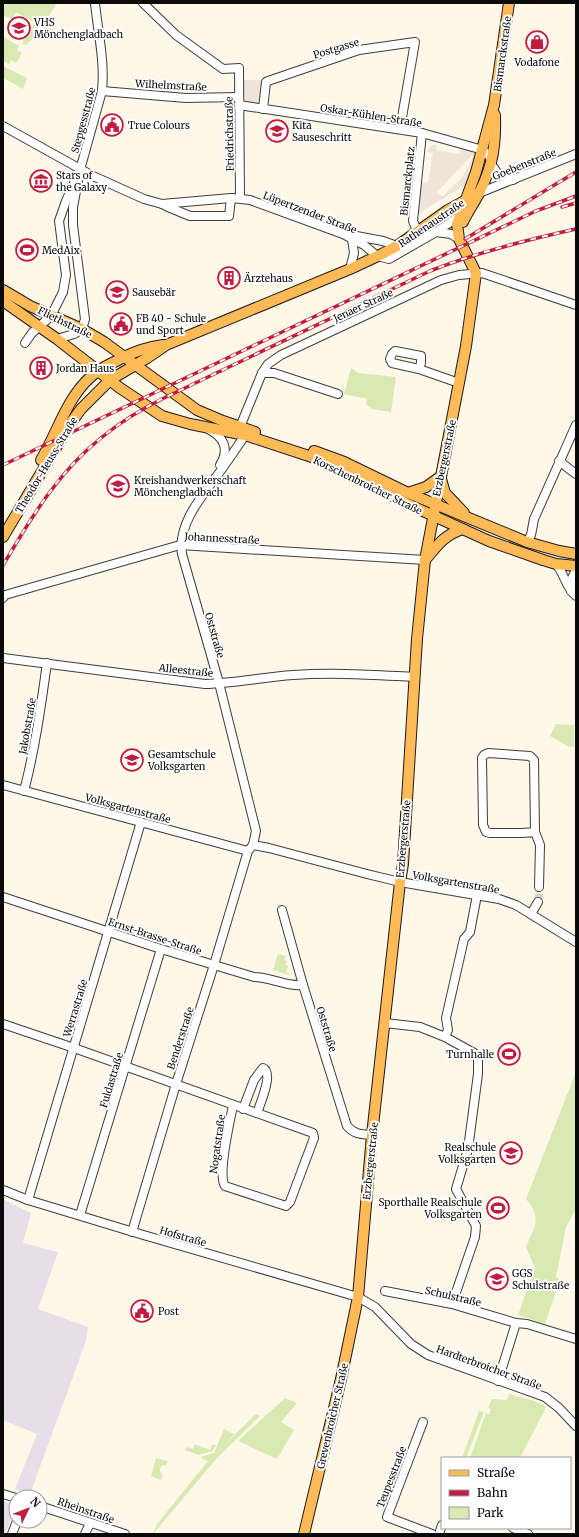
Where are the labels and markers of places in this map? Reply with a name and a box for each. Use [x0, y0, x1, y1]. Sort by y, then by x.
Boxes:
school or university icon: VHS Mönchengladbach [6, 15, 32, 41]
place label: VHS Mönchengladbach [33, 16, 123, 41]
shop icon: Vodafone [524, 29, 550, 55]
place label: Vodafone [514, 56, 559, 69]
public building icon: True Colours [99, 112, 125, 138]
school or university icon: Kita Sauseschritt [264, 118, 290, 144]
place label: True Colours [128, 119, 190, 132]
place label: Kita Sauseschritt [292, 119, 352, 144]
museum icon: Stars of the Galaxy [28, 168, 54, 194]
place label: Stars of the Galaxy [56, 169, 107, 194]
sports icon: MedAix [14, 237, 40, 263]
place label: MedAix [42, 244, 80, 257]
building icon: Ärztehaus [216, 265, 242, 291]
place label: Ärztehaus [243, 271, 293, 285]
school or university icon: Sausebär [104, 279, 130, 305]
place label: Sausebär [132, 286, 176, 299]
public building icon: FB 40 - Schule und Sport [108, 311, 134, 337]
place label: FB 40 - Schule und Sport [136, 312, 206, 337]
building icon: Jordan Haus [28, 355, 54, 381]
place label: Jordan Haus [55, 362, 114, 375]
school or university icon: Kreishandwerkerschaft Mönchengladbach [105, 473, 131, 499]
place label: Kreishandwerkerschaft Mönchengladbach [134, 474, 246, 499]
school or university icon: Gesamtschule Volksgarten [119, 747, 145, 773]
place label: Gesamtschule Volksgarten [147, 748, 216, 773]
sports icon: Turnhalle [496, 1041, 522, 1067]
place label: Turnhalle [446, 1048, 494, 1061]
school or university icon: Realschule Volksgarten [498, 1140, 524, 1166]
place label: Realschule Volksgarten [437, 1141, 496, 1166]
sports icon: Sporthalle Realschule Volksgarten [485, 1195, 511, 1221]
place label: Sporthalle Realschule Volksgarten [378, 1196, 482, 1221]
school or university icon: GGS Schulstraße [484, 1266, 510, 1292]
place label: GGS Schulstraße [512, 1267, 569, 1292]
public building icon: Post [129, 1298, 155, 1324]
place label: Post [158, 1305, 179, 1318]

